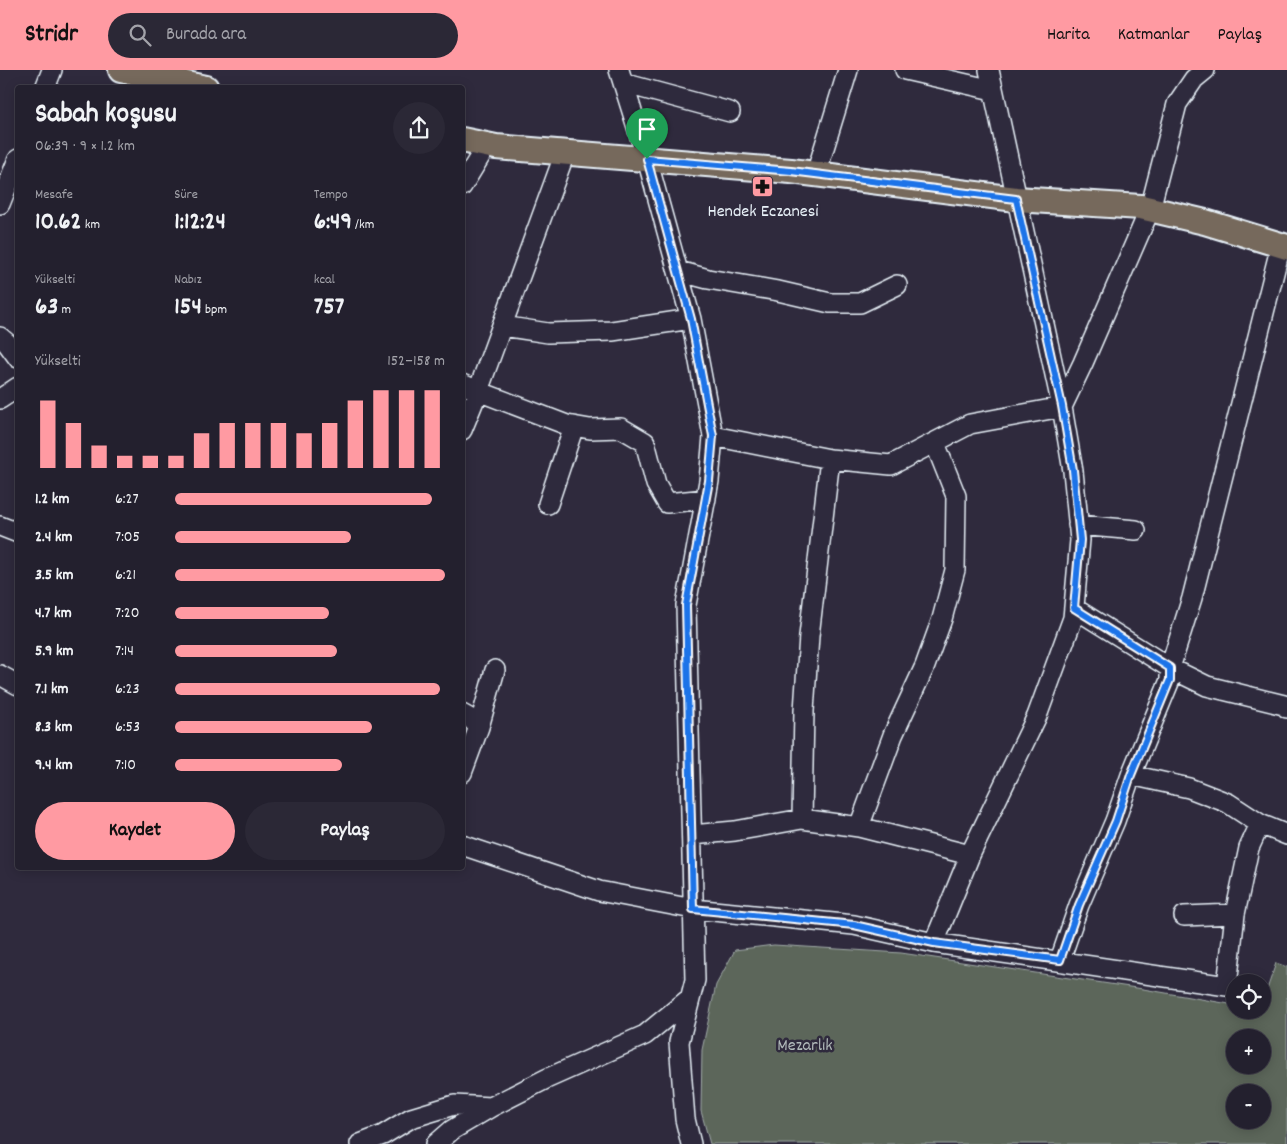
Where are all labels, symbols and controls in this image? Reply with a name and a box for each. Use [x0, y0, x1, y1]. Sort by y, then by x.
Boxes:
search box [108, 13, 458, 58]
text: Stridr [25, 18, 78, 52]
icon: search [126, 21, 154, 49]
text: Burada ara [166, 22, 246, 49]
text: Harita [1047, 23, 1090, 48]
text: Katmanlar [1118, 23, 1190, 48]
text: Paylaş [1218, 23, 1262, 48]
text: Sabah koşusu [35, 96, 177, 136]
button: share [393, 102, 445, 154]
pin [626, 108, 668, 159]
icon: arrive [633, 115, 661, 143]
text: 06:39 · 9 × 1.2 km [35, 135, 135, 158]
pharmacy icon: Hendek Eczanesi [751, 175, 775, 199]
text: Mesafe [35, 185, 73, 205]
text: Süre [174, 185, 198, 205]
text: Tempo [314, 185, 348, 205]
place label: Hendek Eczanesi [707, 200, 819, 225]
text: 10.62 [35, 205, 81, 241]
text: 1:12:24 [174, 205, 226, 241]
text: 6:49 [314, 205, 352, 241]
text: km [81, 215, 100, 235]
text: /km [352, 215, 374, 235]
text: Yükselti [35, 270, 75, 290]
text: Nabız [174, 270, 202, 290]
text: kcal [314, 270, 335, 290]
text: 63 [35, 290, 58, 326]
text: 154 [174, 290, 202, 326]
text: 757 [314, 290, 344, 326]
text: m [58, 300, 71, 320]
text: bpm [202, 300, 227, 320]
text: Yükselti [35, 350, 81, 373]
text: 152–158 m [387, 350, 445, 373]
text: 1.2 km [35, 488, 69, 511]
text: 6:27 [115, 488, 139, 511]
text: 2.4 km [35, 526, 73, 549]
text: 7:05 [115, 526, 140, 549]
text: 3.5 km [35, 564, 73, 587]
text: 6:21 [115, 564, 136, 587]
text: 4.7 km [35, 602, 72, 625]
text: 7:20 [115, 602, 140, 625]
text: 5.9 km [35, 640, 74, 663]
text: 7:14 [115, 640, 134, 663]
text: 7.1 km [35, 678, 69, 701]
text: 6:23 [115, 678, 140, 701]
text: 8.3 km [35, 716, 72, 739]
text: 6:53 [115, 716, 140, 739]
text: 9.4 km [35, 754, 73, 777]
text: 7:10 [115, 754, 136, 777]
button: Kaydet [35, 802, 235, 860]
button: Paylaş [245, 802, 445, 860]
map controls [1226, 974, 1271, 1129]
button: locate [1226, 974, 1271, 1019]
button: + [1226, 1029, 1271, 1074]
park label: Mezarlık [777, 1034, 833, 1059]
button: − [1226, 1084, 1271, 1129]

